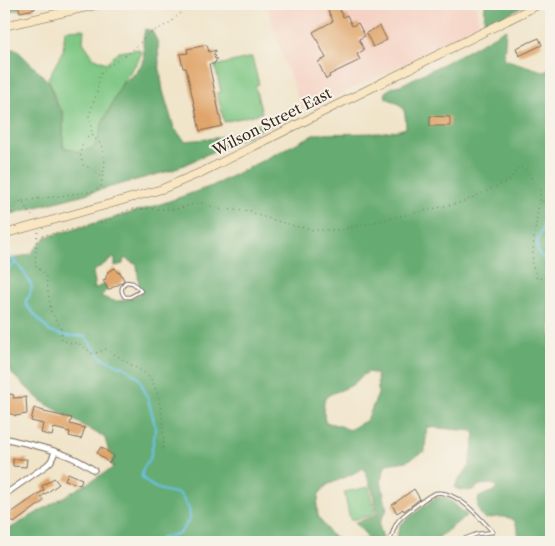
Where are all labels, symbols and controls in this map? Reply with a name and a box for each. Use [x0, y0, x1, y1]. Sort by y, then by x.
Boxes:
street label: Wilson Street East [208, 83, 335, 160]

